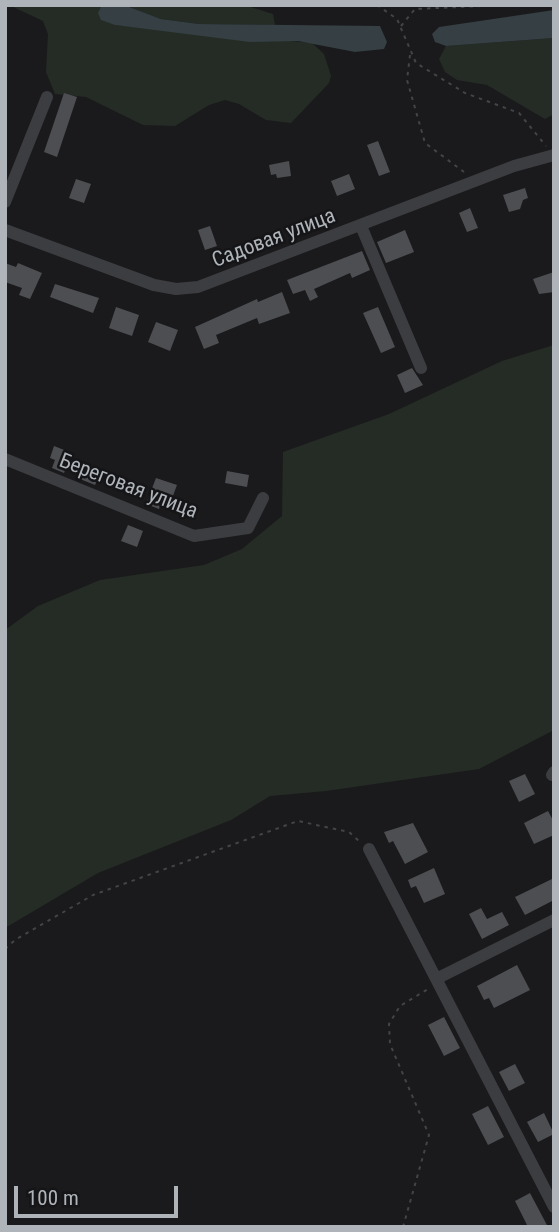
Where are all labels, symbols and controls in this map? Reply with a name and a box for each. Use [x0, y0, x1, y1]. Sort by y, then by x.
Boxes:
street label: Садовая улица [209, 204, 339, 274]
street label: Береговая улица [55, 449, 201, 525]
scale bar [18, 1172, 182, 1216]
text: 100 m [27, 1186, 79, 1210]

